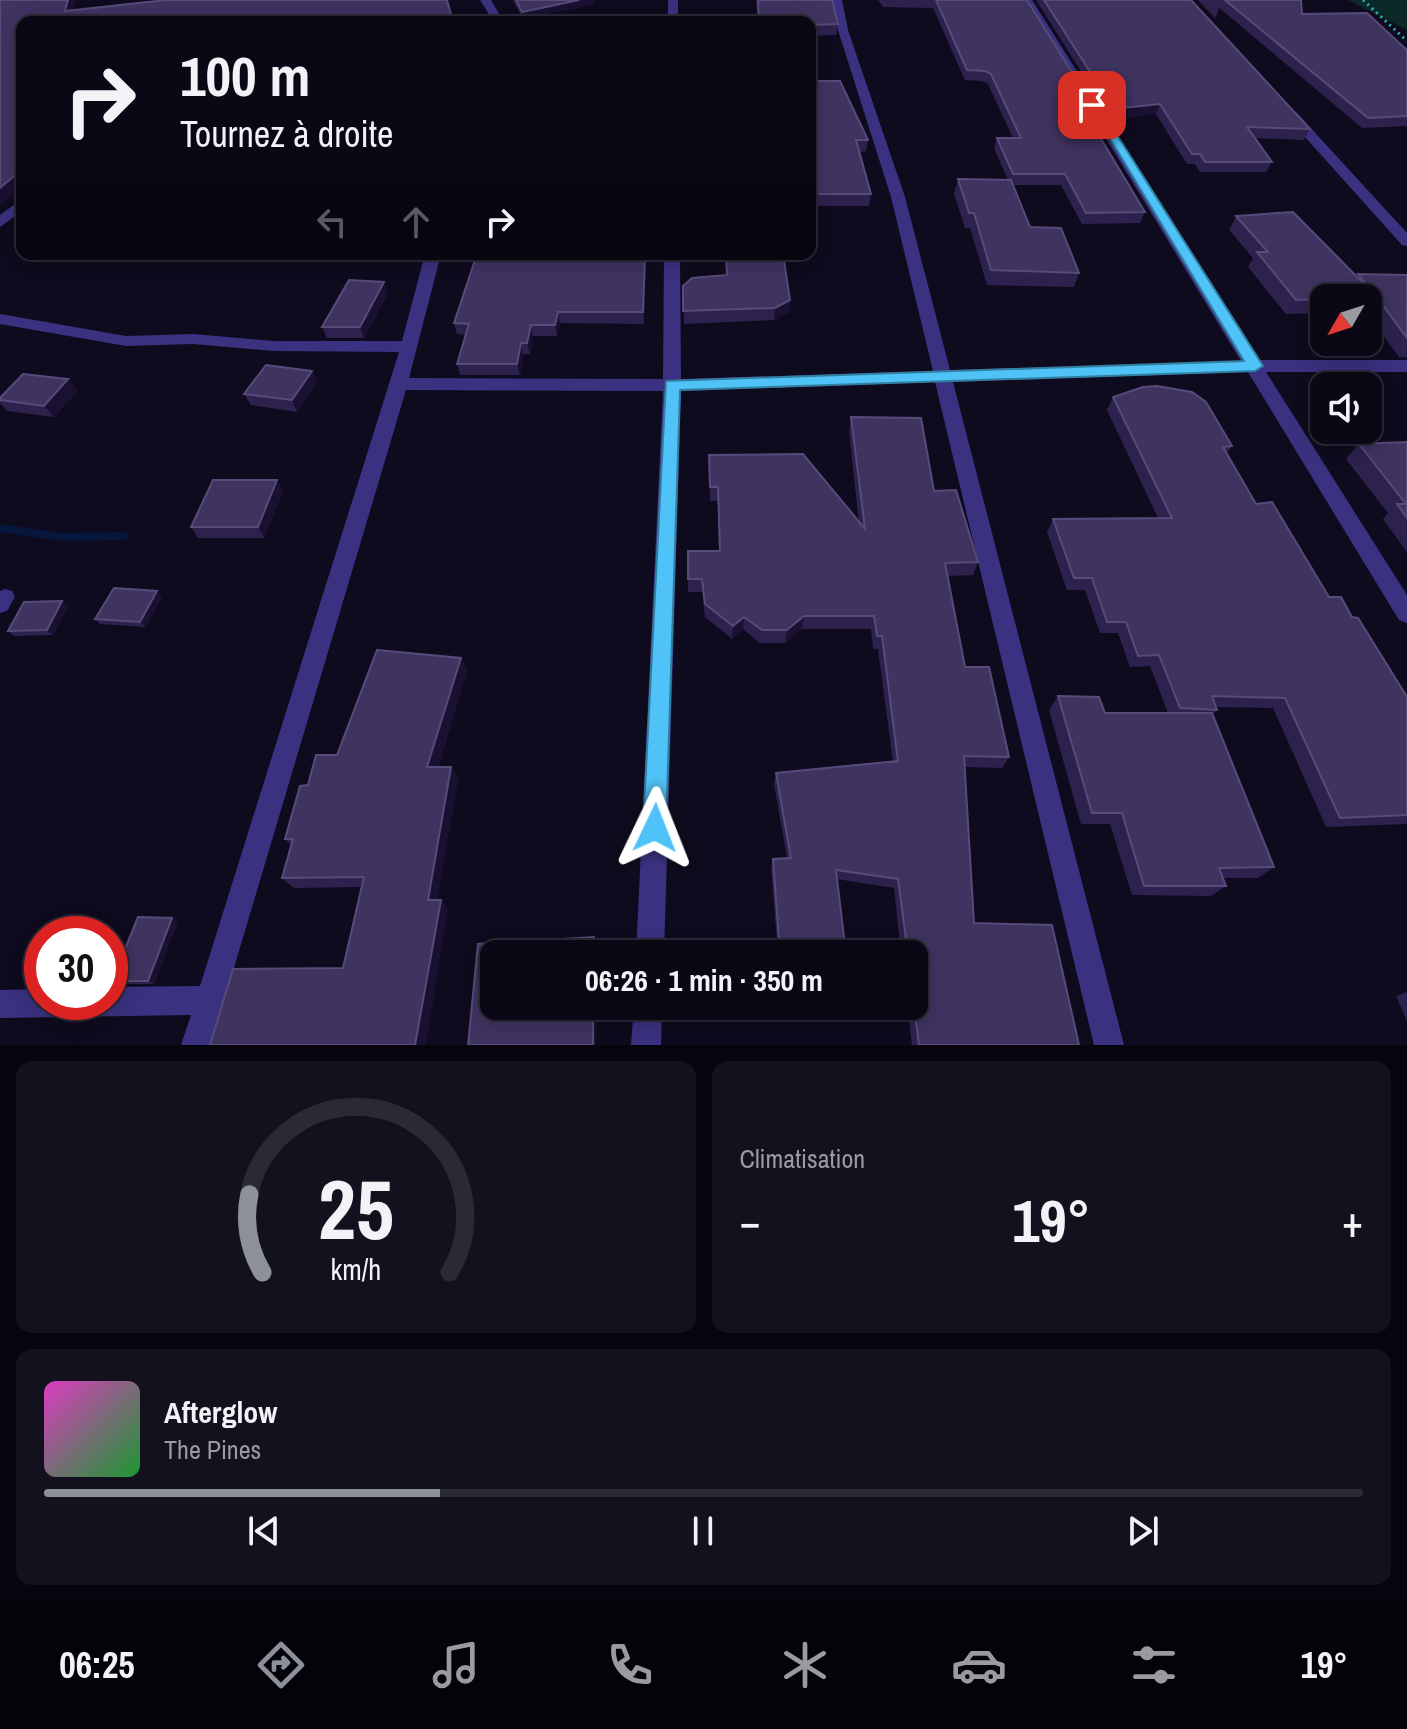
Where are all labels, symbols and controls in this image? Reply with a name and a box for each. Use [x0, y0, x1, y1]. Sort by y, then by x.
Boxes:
text: 100 m [180, 38, 310, 113]
icon: right [48, 48, 152, 152]
pin [1058, 71, 1126, 139]
icon: arrive [1070, 83, 1114, 127]
text: Tournez à droite [180, 110, 393, 158]
icon: left [310, 200, 354, 244]
icon: ahead [394, 200, 438, 244]
icon: right [478, 200, 522, 244]
north arrow [1310, 284, 1382, 356]
map controls [1310, 284, 1382, 444]
button: sound [1310, 372, 1382, 444]
position arrow [613, 786, 697, 870]
speed limit sign: 30 [24, 916, 128, 1020]
text: 06:26 · 1 min · 350 m [585, 960, 823, 1000]
text: Climatisation [740, 1141, 865, 1176]
text: 25 [318, 1153, 394, 1265]
text: 19° [1012, 1180, 1091, 1261]
text: − [740, 1191, 761, 1251]
text: + [1342, 1191, 1363, 1251]
text: km/h [330, 1250, 381, 1289]
text: Afterglow [164, 1392, 277, 1432]
text: The Pines [164, 1432, 261, 1467]
icon: previous [242, 1509, 286, 1553]
icon: pause [681, 1509, 725, 1553]
icon: next [1121, 1509, 1165, 1553]
icon: directions [253, 1637, 309, 1693]
icon: music [428, 1637, 484, 1693]
icon: phone [602, 1637, 658, 1693]
icon: climate [777, 1637, 833, 1693]
icon: car [951, 1637, 1007, 1693]
icon: filters [1126, 1637, 1182, 1693]
text: 06:25 [59, 1641, 135, 1689]
text: 19° [1300, 1641, 1348, 1689]

